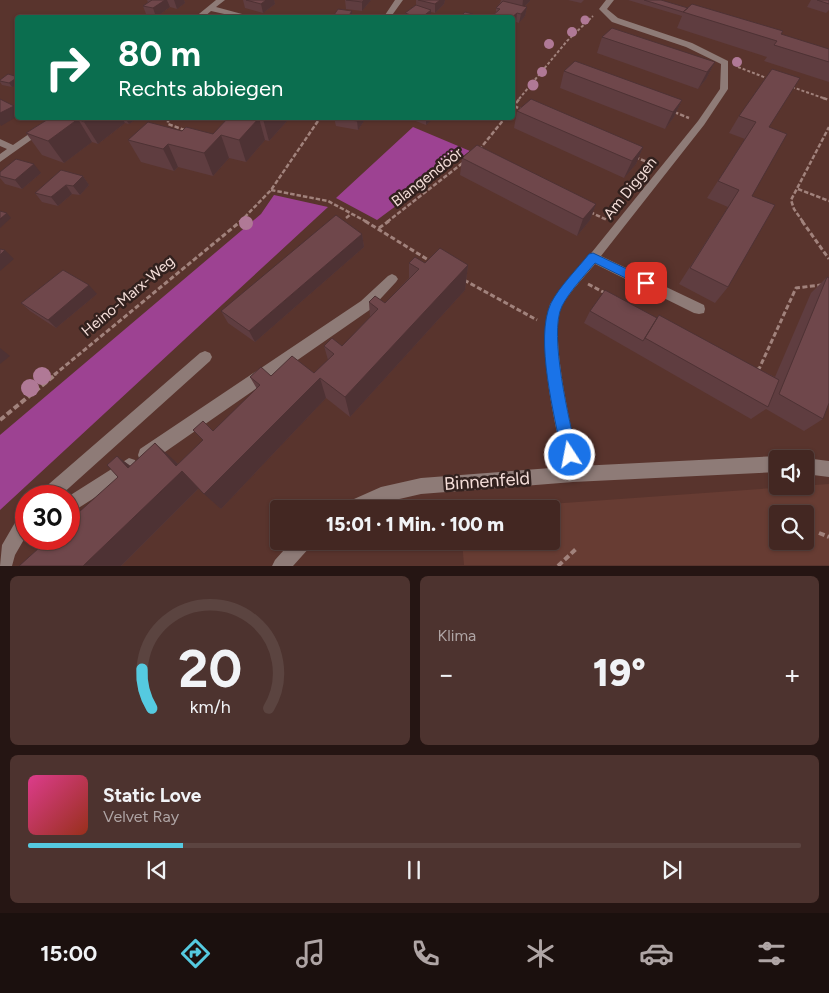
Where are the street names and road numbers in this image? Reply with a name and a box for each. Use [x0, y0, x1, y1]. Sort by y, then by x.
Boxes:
street label: Blangendöör [388, 144, 466, 210]
street label: Am Diggen [600, 153, 660, 223]
street label: Heino-Marx-Weg [78, 252, 178, 340]
street label: Binnenfeld [443, 467, 531, 495]

